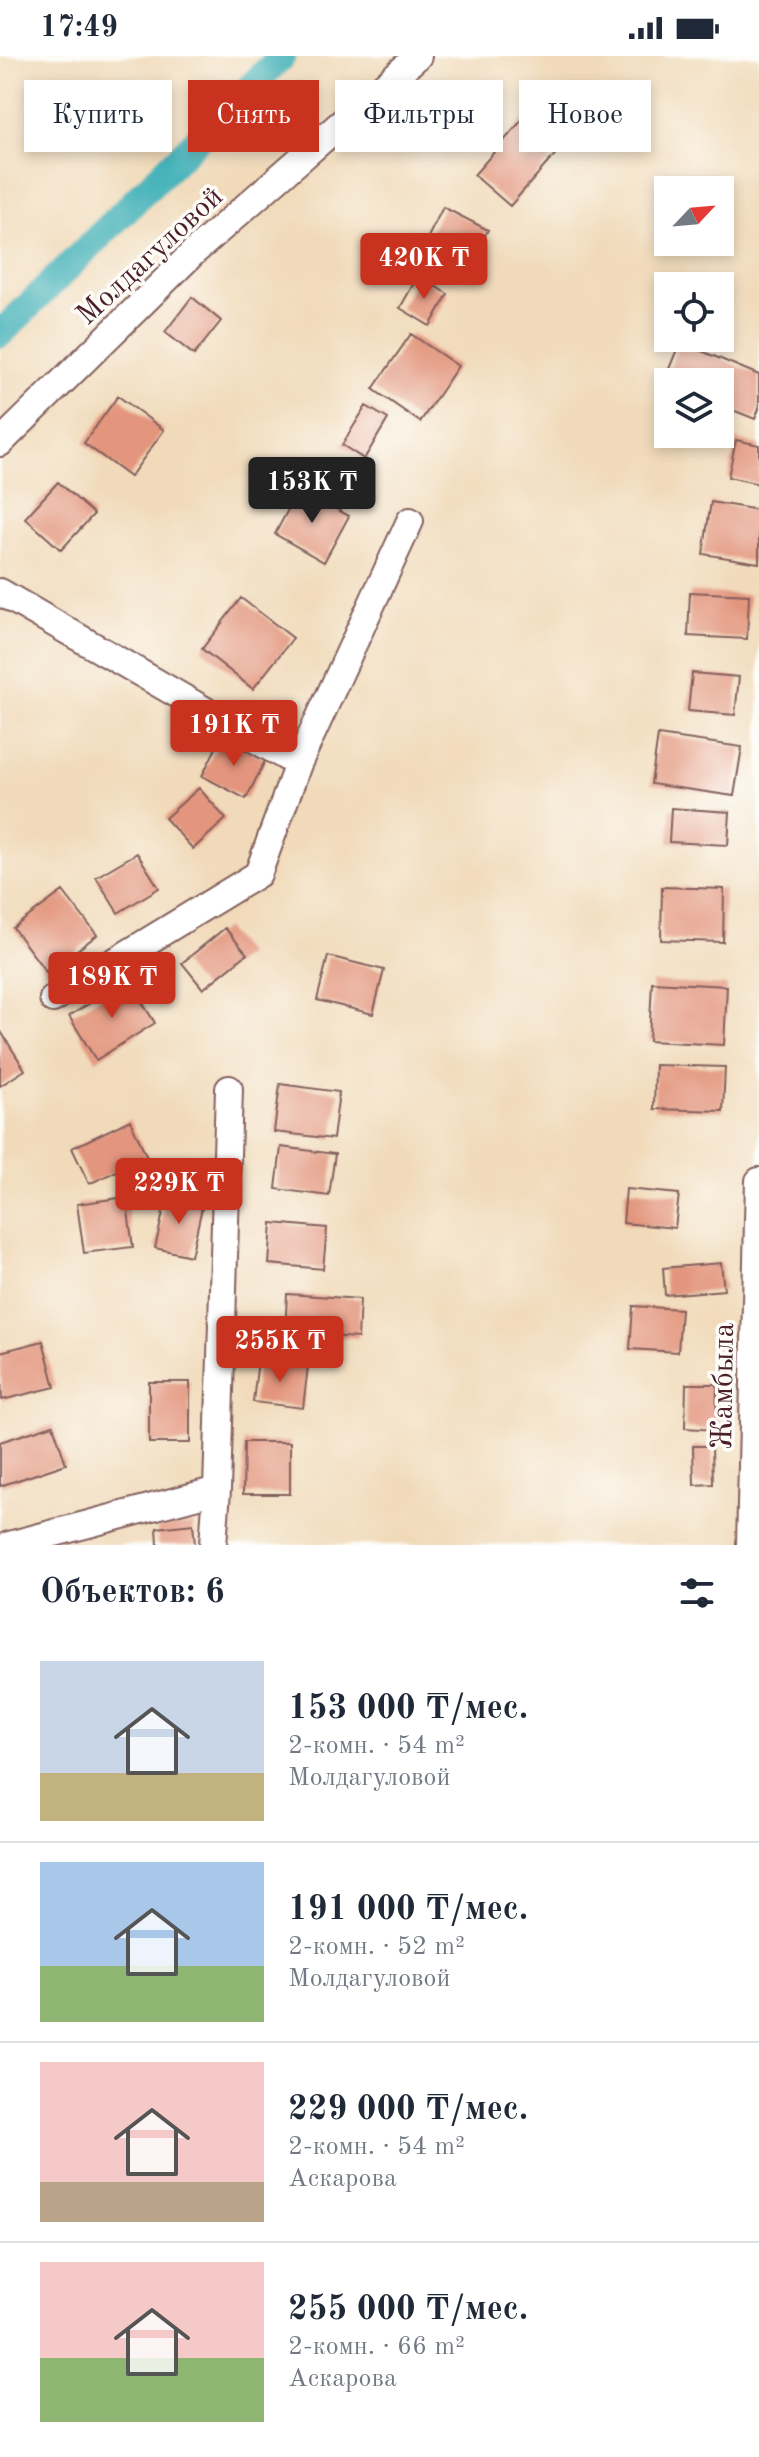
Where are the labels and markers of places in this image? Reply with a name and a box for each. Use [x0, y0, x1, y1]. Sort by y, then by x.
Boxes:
pin: 420K ₸ [359, 233, 489, 301]
pin: 153K ₸ [247, 457, 377, 525]
pin: 191K ₸ [169, 700, 299, 768]
pin: 189K ₸ [47, 952, 177, 1020]
pin: 229K ₸ [114, 1158, 244, 1226]
pin: 255K ₸ [215, 1316, 345, 1384]

